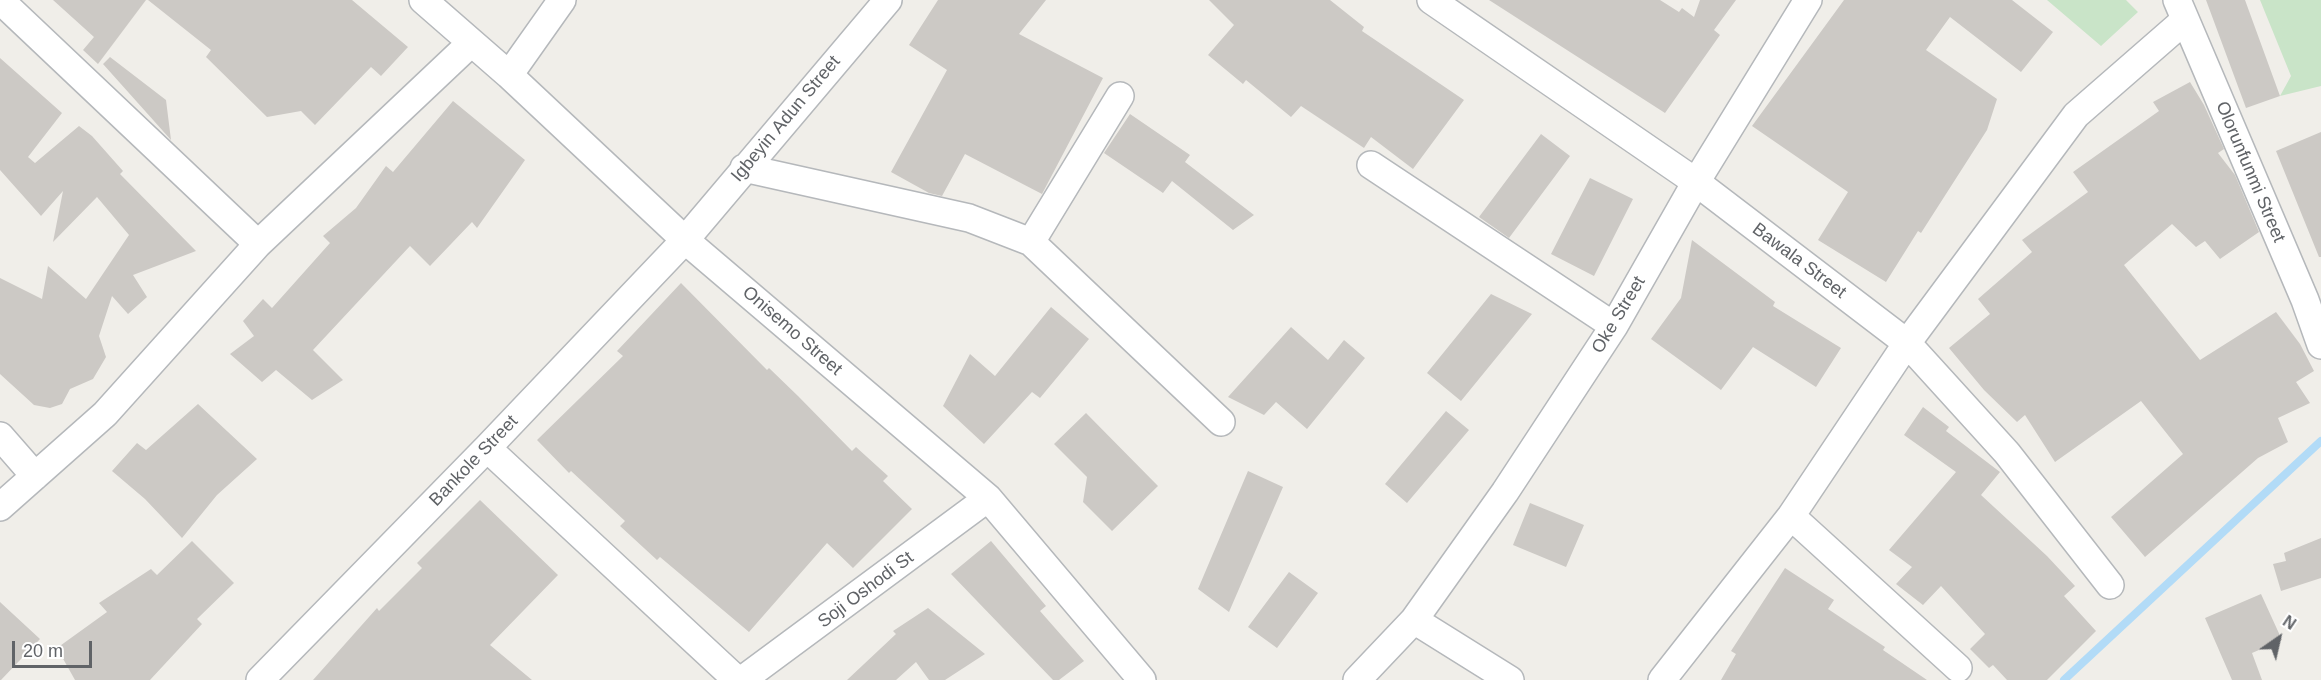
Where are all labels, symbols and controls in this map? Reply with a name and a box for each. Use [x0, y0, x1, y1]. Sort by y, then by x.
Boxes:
street label: Igbeyin Adun Street [727, 51, 845, 187]
street label: Olorunfunmi Street [2211, 98, 2289, 246]
street label: Bawala Street [1748, 219, 1850, 303]
street label: Oke Street [1588, 273, 1650, 357]
street label: Onisemo Street [738, 282, 846, 380]
street label: Bankole Street [425, 411, 523, 511]
street label: Soji Oshodi St [814, 547, 918, 633]
north arrow [2249, 608, 2309, 668]
text: N [2280, 612, 2299, 633]
scale bar [15, 629, 94, 667]
text: 20 m [23, 641, 63, 661]

